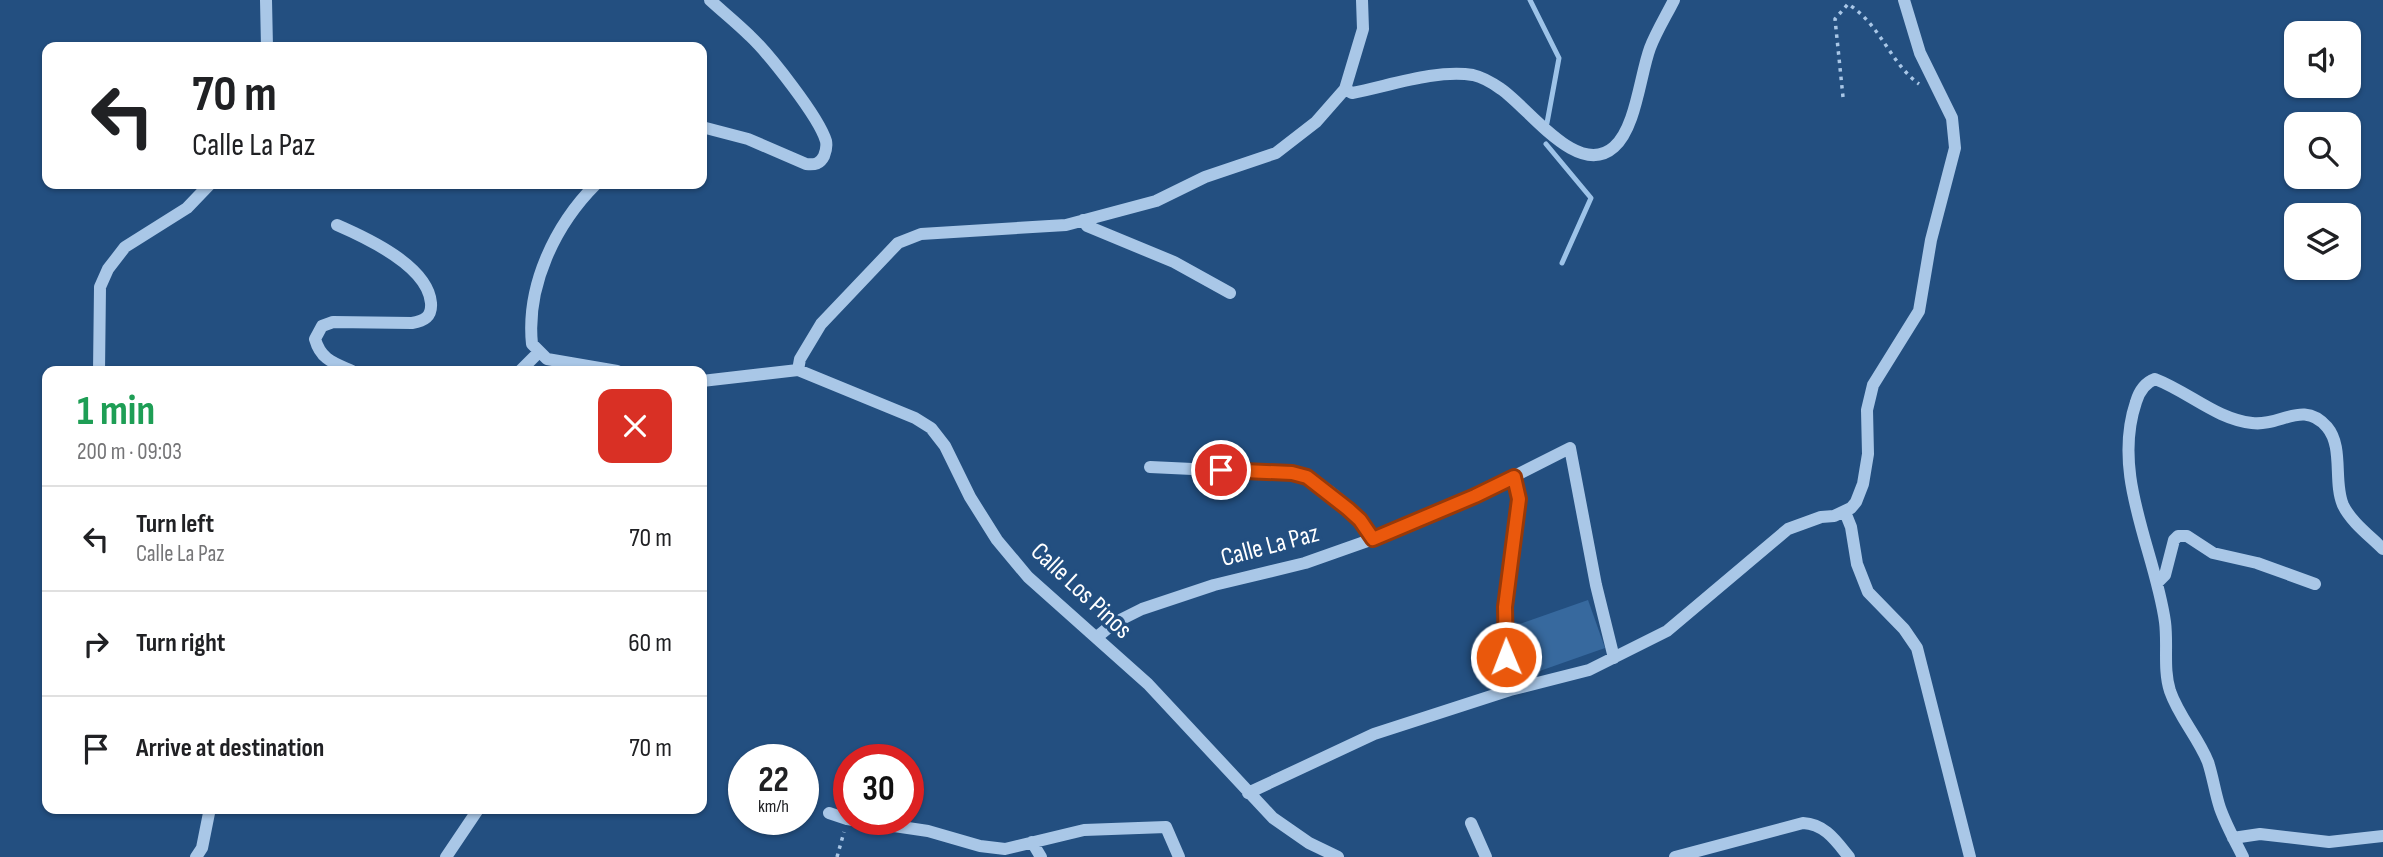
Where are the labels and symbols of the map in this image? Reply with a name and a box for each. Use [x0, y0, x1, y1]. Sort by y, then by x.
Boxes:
pin [1191, 440, 1251, 500]
street label: Calle La Paz [1218, 518, 1322, 574]
street label: Calle Los Pinos [1024, 536, 1138, 646]
position arrow [1469, 620, 1543, 694]
speed limit sign: 30 [833, 744, 924, 835]

